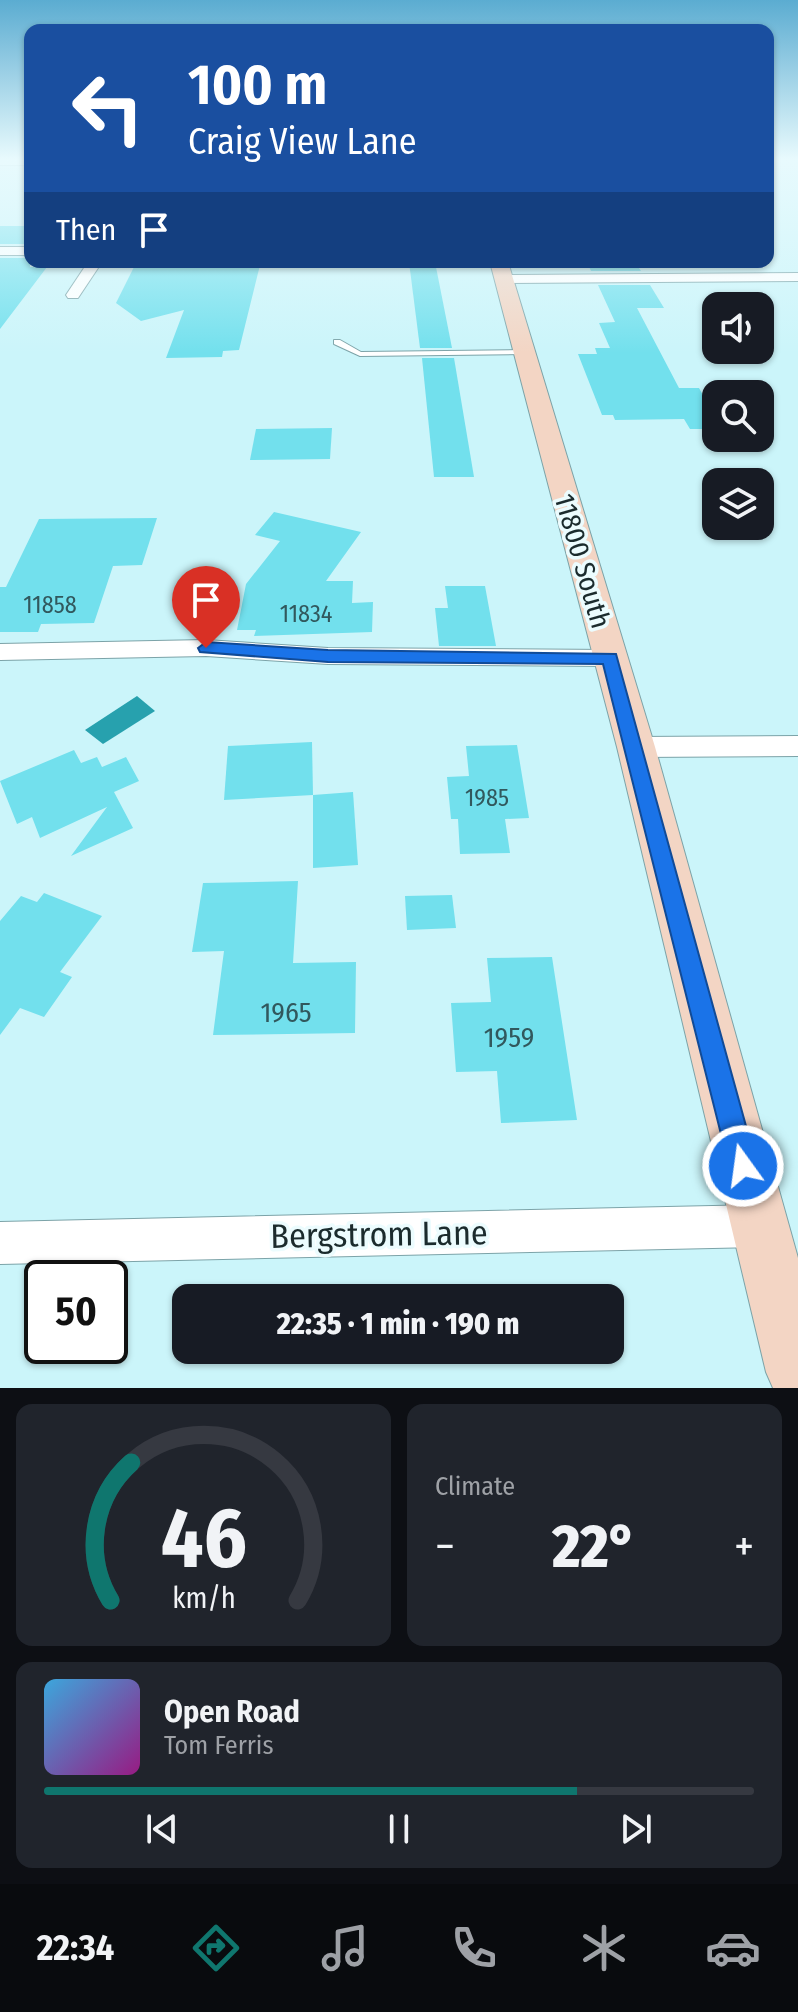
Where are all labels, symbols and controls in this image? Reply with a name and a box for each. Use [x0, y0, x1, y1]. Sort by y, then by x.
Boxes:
text: 100 m [188, 52, 327, 119]
icon: left [56, 56, 160, 160]
text: Craig View Lane [188, 120, 417, 164]
icon: arrive [132, 208, 176, 252]
text: Then [56, 212, 116, 248]
map controls [702, 292, 774, 540]
button: sound [702, 292, 774, 364]
button: search [702, 380, 774, 452]
button: layers [702, 468, 774, 540]
street label: 11800 South [548, 490, 617, 632]
pin [172, 566, 240, 648]
icon: arrive [184, 578, 228, 622]
house number: 11858 [23, 591, 77, 619]
house number: 11834 [280, 600, 332, 628]
house number: 1985 [465, 784, 509, 812]
house number: 1965 [260, 996, 312, 1029]
house number: 1959 [484, 1021, 534, 1054]
position arrow [701, 1124, 785, 1208]
street label: Bergstrom Lane [270, 1212, 488, 1257]
speed limit sign: 50 [24, 1260, 128, 1364]
text: 22:35 · 1 min · 190 m [277, 1306, 519, 1342]
text: Climate [435, 1471, 515, 1502]
text: 46 [160, 1489, 247, 1589]
text: 22° [552, 1511, 637, 1583]
text: − [435, 1520, 455, 1573]
text: + [734, 1520, 754, 1573]
text: km/h [172, 1581, 235, 1616]
text: Open Road [164, 1694, 300, 1730]
text: Tom Ferris [164, 1730, 274, 1761]
icon: previous [140, 1807, 184, 1851]
icon: pause [377, 1807, 421, 1851]
icon: next [614, 1807, 658, 1851]
icon: directions [188, 1920, 244, 1976]
icon: music [317, 1920, 373, 1976]
icon: phone [446, 1920, 502, 1976]
icon: climate [576, 1920, 632, 1976]
icon: car [705, 1920, 761, 1976]
text: 22:34 [37, 1926, 114, 1970]

